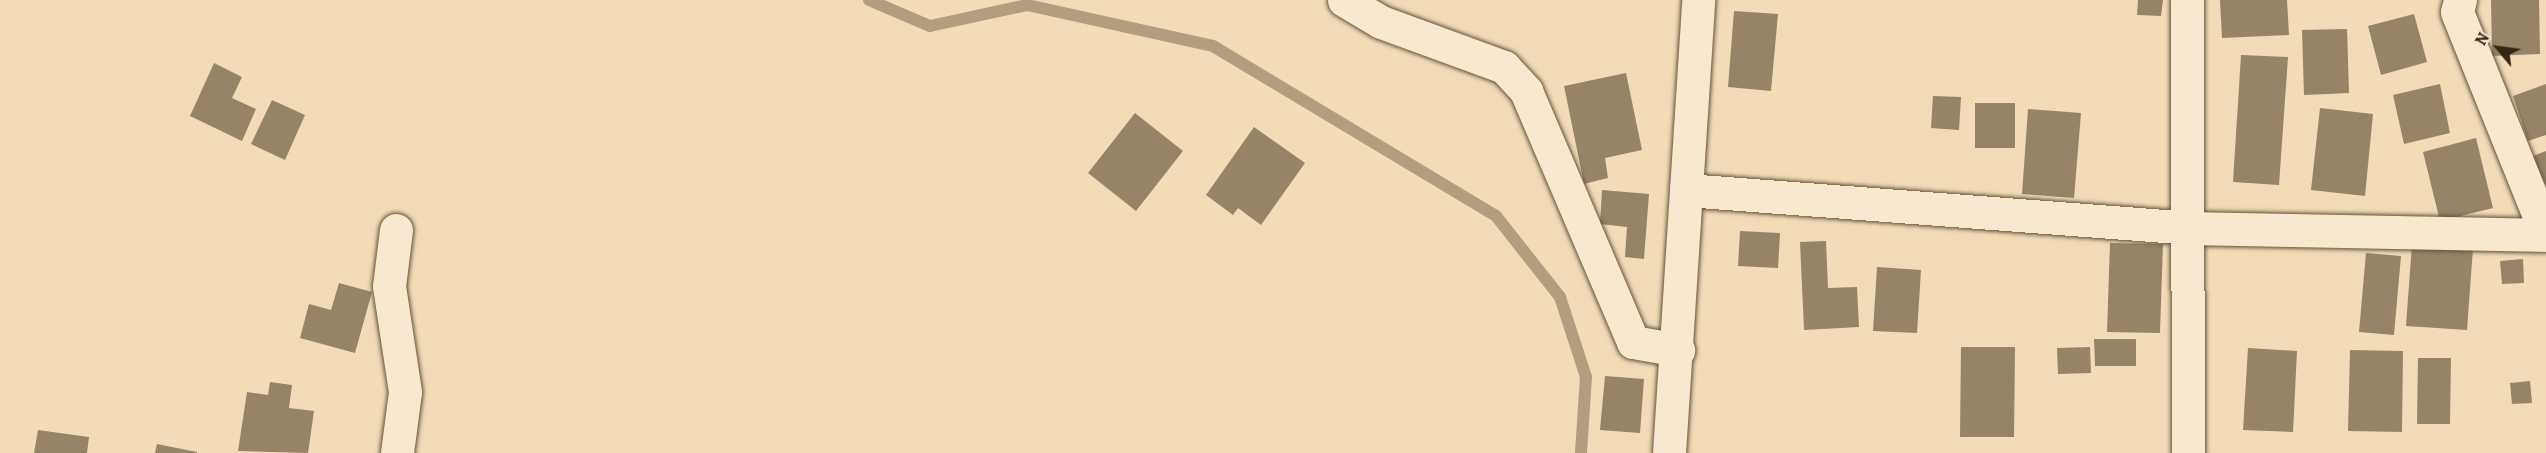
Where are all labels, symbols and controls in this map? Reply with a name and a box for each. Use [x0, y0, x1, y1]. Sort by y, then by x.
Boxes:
north arrow [2468, 18, 2528, 78]
text: N [2470, 29, 2495, 50]

